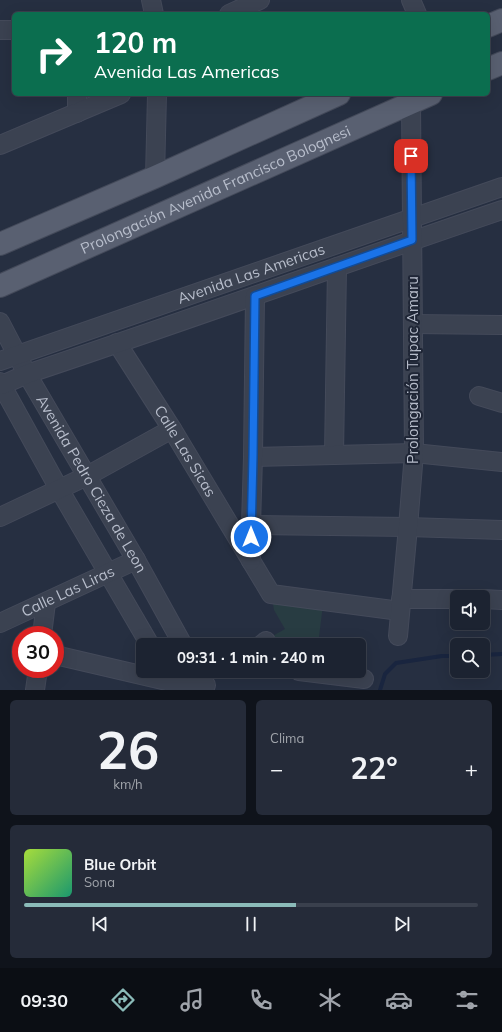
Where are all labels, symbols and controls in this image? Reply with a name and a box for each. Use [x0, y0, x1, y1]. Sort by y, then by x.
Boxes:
text: 120 m [94, 25, 177, 60]
icon: right [28, 28, 80, 80]
text: Avenida Las Americas [94, 60, 280, 83]
street label: Prolongación Avenida Francisco Bolognesi [77, 121, 353, 258]
pin [394, 139, 428, 173]
icon: arrive [400, 145, 422, 167]
street label: Avenida Las Americas [175, 239, 327, 308]
street label: Prolongación Tupac Amaru [403, 276, 422, 464]
street label: Avenida Pedro Cieza de Leon [32, 391, 151, 576]
street label: Calle Las Sicas [150, 402, 221, 500]
position arrow [230, 516, 272, 558]
street label: Calle Las Liras [18, 561, 117, 621]
map controls [450, 590, 490, 678]
button: sound [450, 590, 490, 630]
speed limit sign: 30 [12, 626, 64, 678]
button: search [450, 638, 490, 678]
text: 09:31 · 1 min · 240 m [177, 648, 325, 667]
text: 26 [97, 717, 159, 782]
text: Clima [270, 730, 304, 746]
text: 22° [350, 749, 398, 787]
text: − [270, 755, 283, 783]
text: + [465, 755, 478, 783]
text: km/h [113, 776, 143, 792]
text: Blue Orbit [84, 855, 156, 874]
text: Sona [84, 874, 115, 890]
icon: previous [89, 913, 111, 935]
icon: pause [240, 913, 262, 935]
icon: next [391, 913, 413, 935]
icon: directions [109, 986, 137, 1014]
icon: music [178, 986, 206, 1014]
icon: phone [247, 986, 275, 1014]
icon: climate [316, 986, 344, 1014]
icon: car [385, 986, 413, 1014]
icon: filters [453, 986, 481, 1014]
text: 09:30 [20, 989, 68, 1012]

